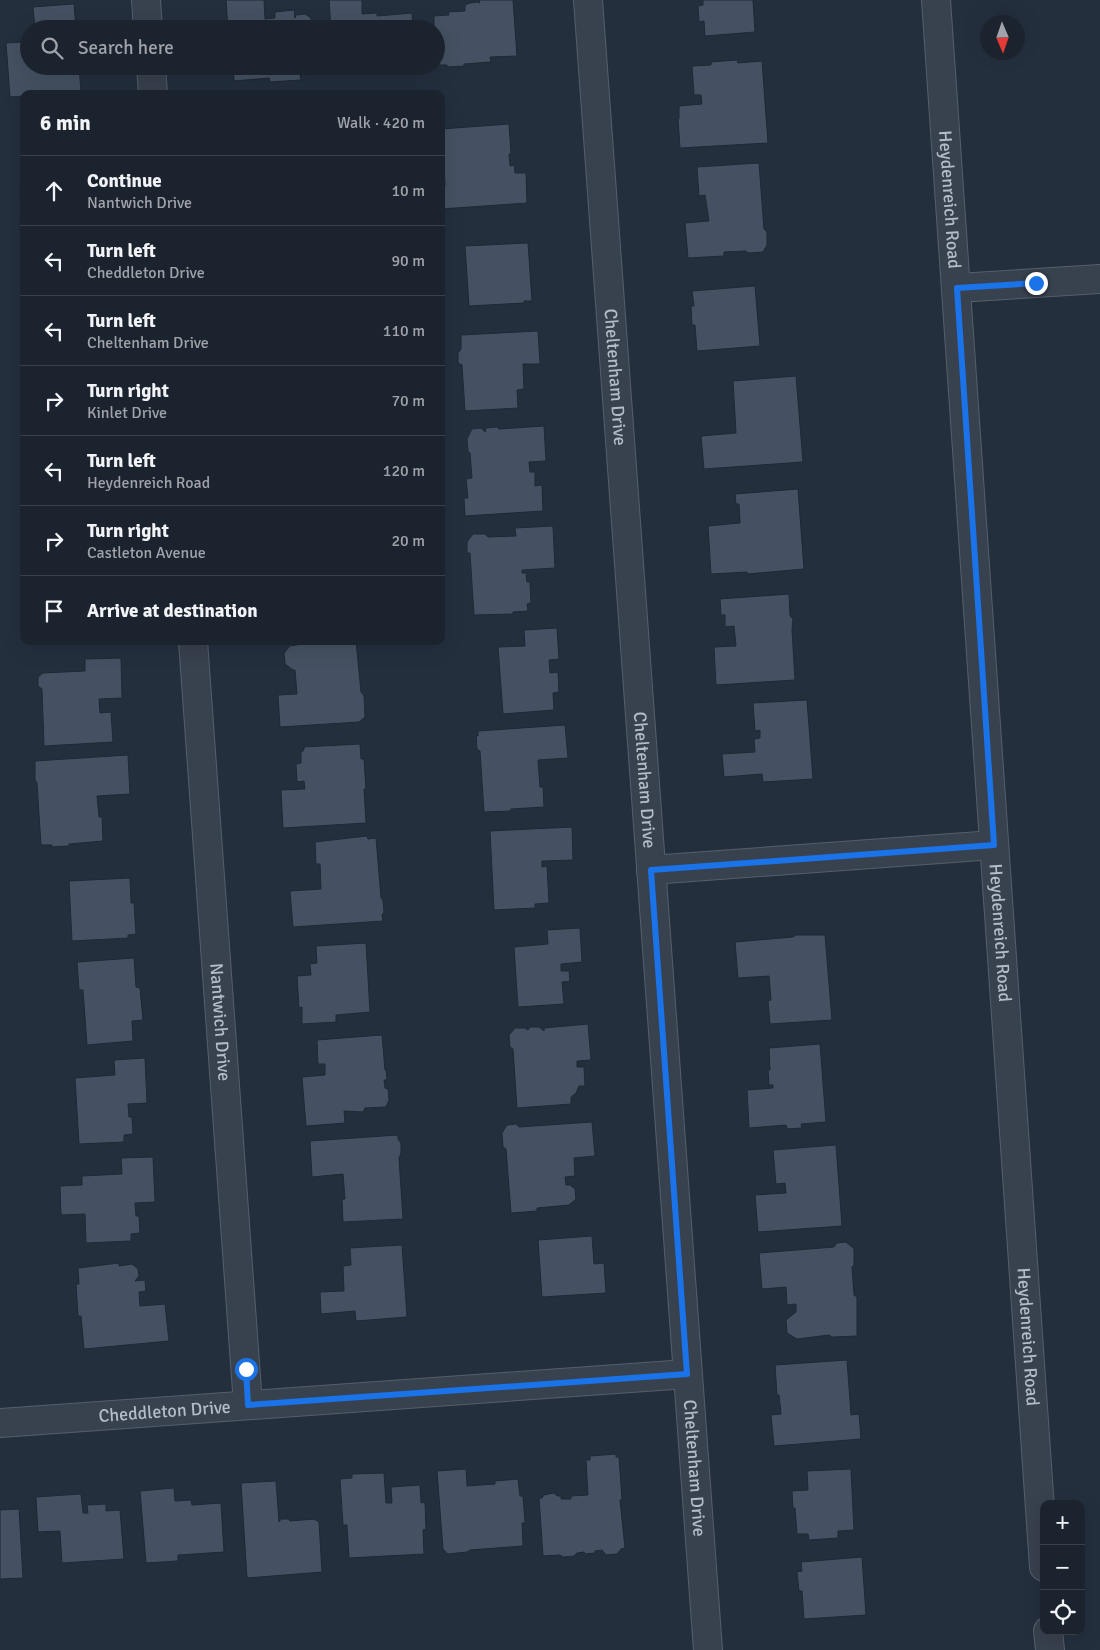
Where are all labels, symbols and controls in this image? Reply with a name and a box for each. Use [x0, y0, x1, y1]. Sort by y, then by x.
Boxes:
north arrow [980, 15, 1025, 60]
search box [20, 20, 445, 75]
icon: search [38, 34, 66, 62]
text: Search here [78, 36, 174, 60]
text: 6 min [40, 110, 91, 136]
text: Walk · 420 m [337, 113, 425, 133]
street label: Heydenreich Road [934, 130, 965, 269]
text: Continue [87, 169, 162, 193]
icon: ahead [40, 177, 68, 205]
text: 10 m [391, 181, 425, 201]
text: Nantwich Drive [87, 193, 192, 213]
text: Turn left [87, 239, 156, 263]
icon: left [40, 247, 68, 275]
text: 90 m [391, 251, 425, 271]
text: Cheddleton Drive [87, 263, 205, 283]
route end [1025, 272, 1048, 295]
street label: Cheltenham Drive [599, 308, 631, 446]
text: Turn left [87, 309, 156, 333]
icon: left [40, 317, 68, 345]
text: 110 m [383, 321, 425, 341]
text: Cheltenham Drive [87, 333, 209, 353]
text: Turn right [87, 379, 169, 403]
icon: right [40, 387, 68, 415]
text: 70 m [391, 391, 425, 411]
text: Kinlet Drive [87, 403, 167, 423]
text: Turn left [87, 449, 156, 473]
icon: left [40, 457, 68, 485]
text: 120 m [383, 461, 425, 481]
text: Heydenreich Road [87, 473, 210, 493]
text: Turn right [87, 519, 169, 543]
icon: right [40, 527, 68, 555]
text: 20 m [391, 531, 425, 551]
text: Castleton Avenue [87, 543, 206, 563]
icon: arrive [40, 597, 68, 625]
text: Arrive at destination [87, 599, 258, 623]
street label: Cheltenham Drive [629, 711, 661, 849]
street label: Heydenreich Road [985, 863, 1016, 1003]
street label: Nantwich Drive [205, 962, 236, 1082]
street label: Heydenreich Road [1012, 1267, 1044, 1407]
route start [235, 1358, 258, 1381]
street label: Cheddleton Drive [98, 1396, 231, 1427]
street label: Cheltenham Drive [679, 1399, 711, 1537]
map controls [1040, 1500, 1085, 1635]
button: + [1040, 1500, 1085, 1545]
button: − [1040, 1545, 1085, 1590]
button: locate [1040, 1590, 1085, 1635]

